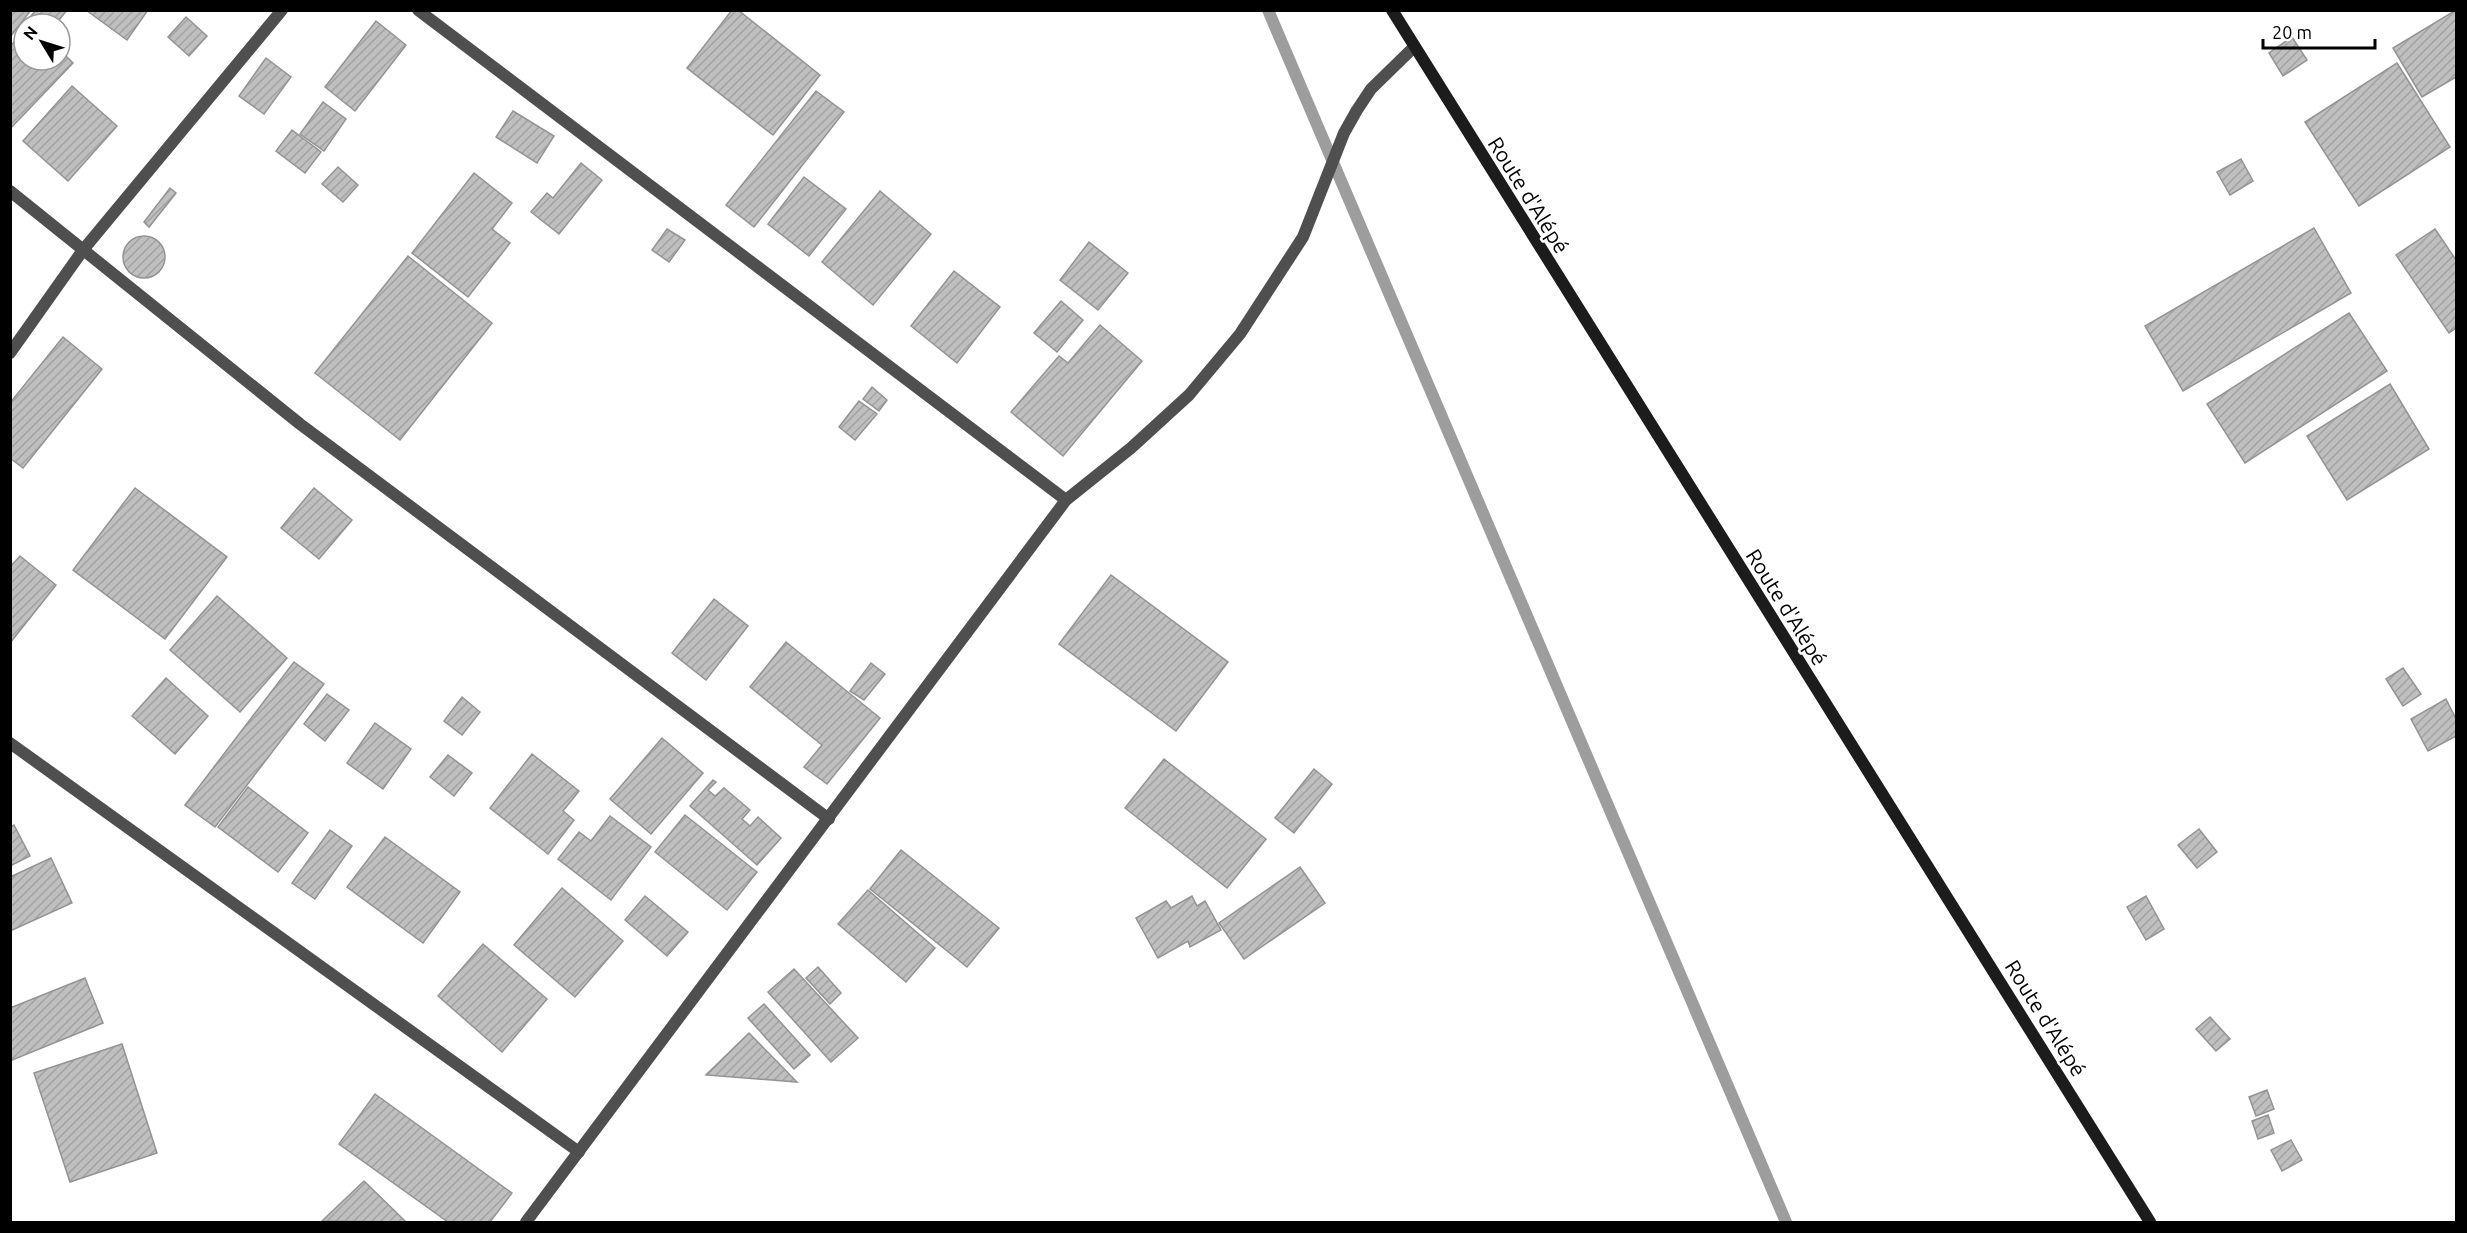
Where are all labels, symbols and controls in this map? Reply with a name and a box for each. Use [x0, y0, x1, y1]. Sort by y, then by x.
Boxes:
north arrow [12, 12, 72, 72]
scale bar [2263, 12, 2376, 50]
text: 20 m [2272, 22, 2312, 42]
text: N [19, 23, 41, 43]
street label: Route d'Alépé [1484, 132, 1574, 258]
street label: Route d'Alépé [1742, 544, 1832, 670]
street label: Route d'Alépé [2001, 955, 2091, 1081]

